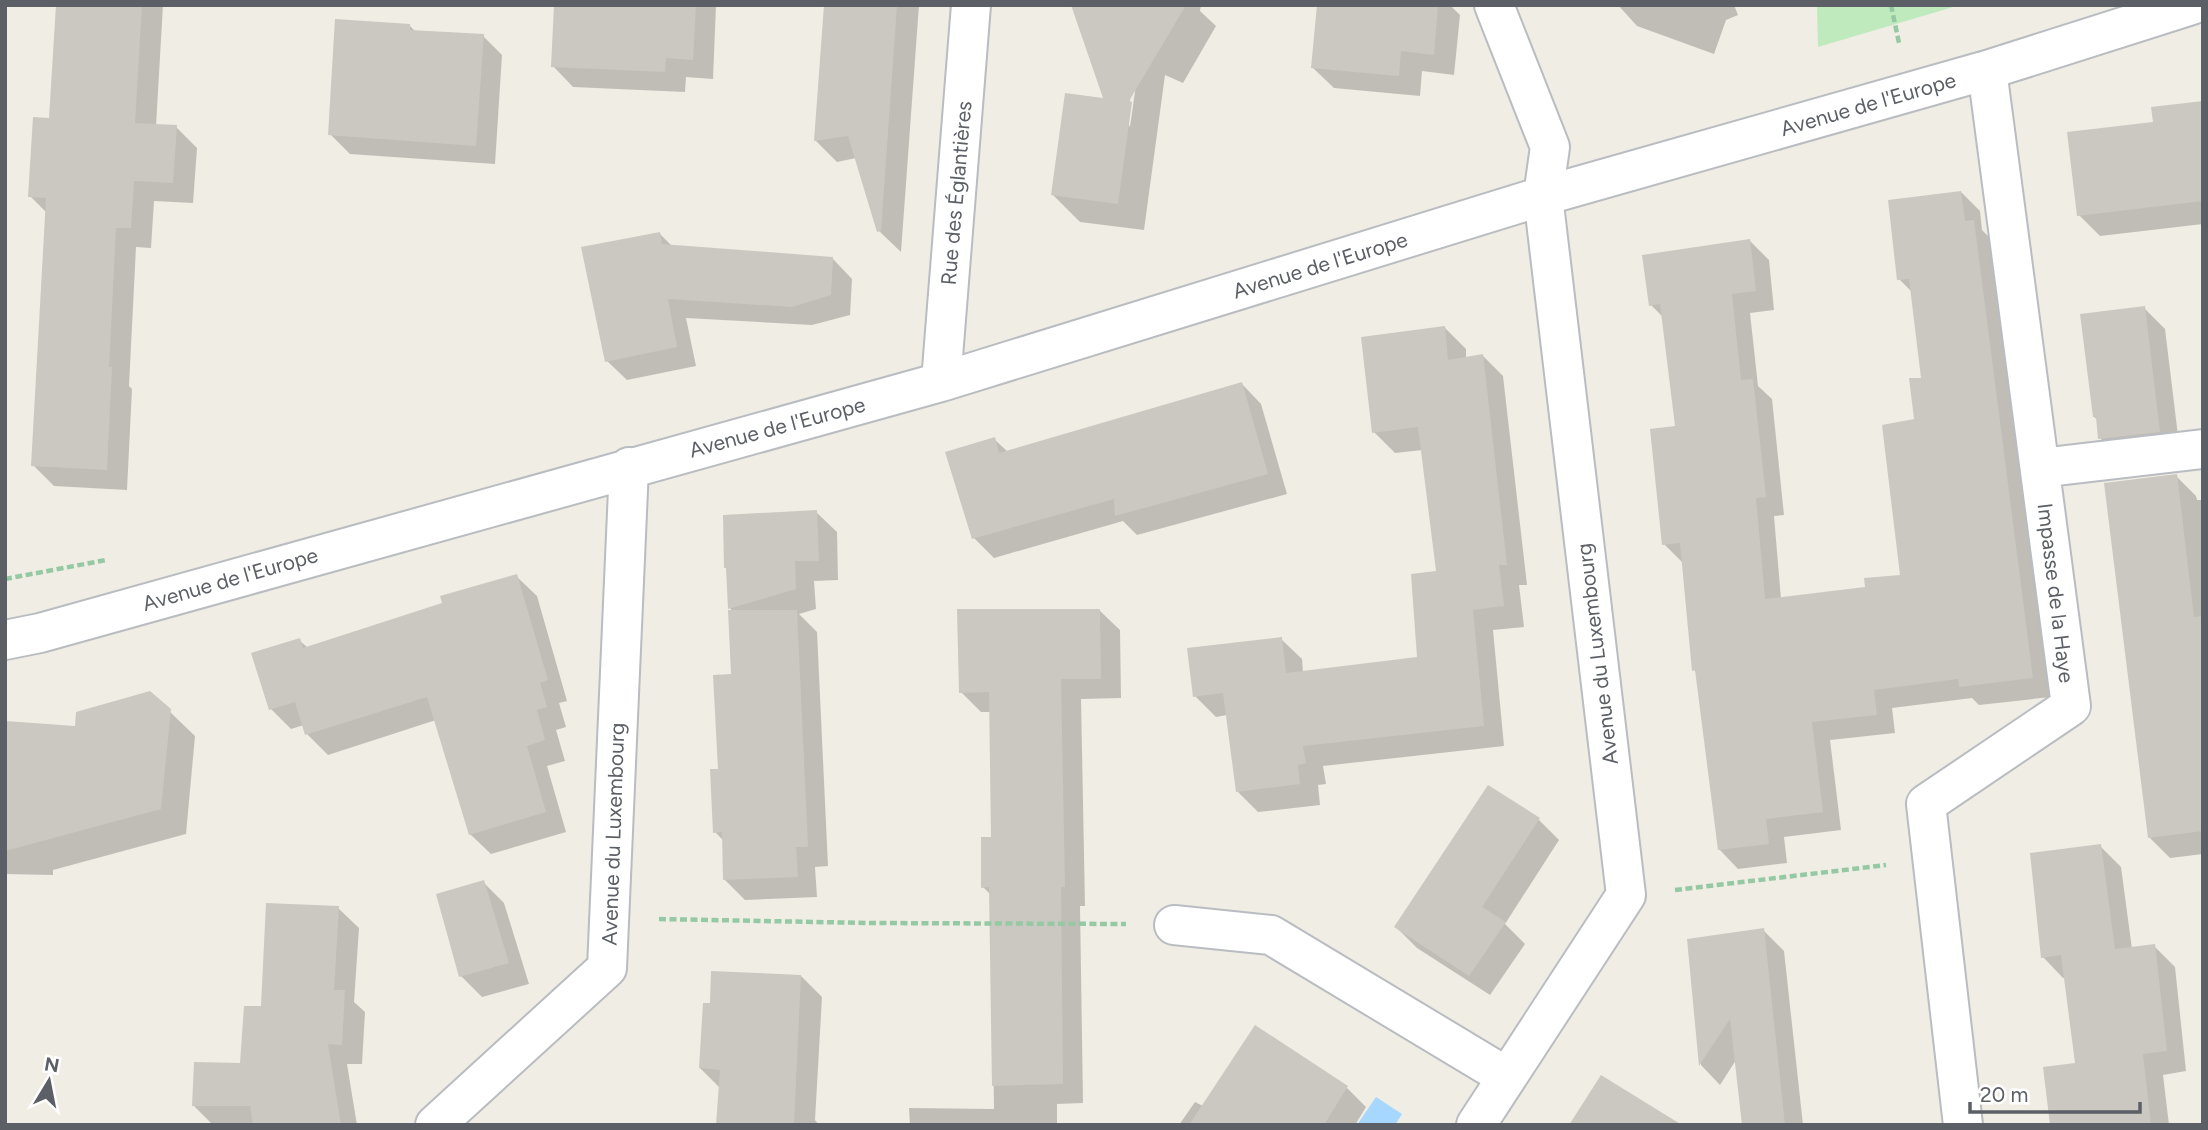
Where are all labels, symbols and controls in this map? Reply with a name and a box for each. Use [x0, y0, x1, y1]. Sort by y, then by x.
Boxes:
street label: Avenue de l'Europe [1777, 67, 1959, 141]
street label: Rue des Églantières [935, 100, 977, 286]
street label: Avenue de l'Europe [1230, 227, 1410, 303]
street label: Avenue de l'Europe [686, 391, 868, 463]
street label: Impasse de la Haye [2033, 502, 2079, 684]
street label: Avenue de l'Europe [139, 542, 321, 616]
street label: Avenue du Luxembourg [1571, 542, 1623, 766]
street label: Avenue du Luxembourg [597, 722, 629, 946]
north arrow [14, 1046, 84, 1116]
text: N [43, 1052, 61, 1077]
scale bar [1970, 1070, 2140, 1114]
text: 20 m [1980, 1082, 2028, 1107]

